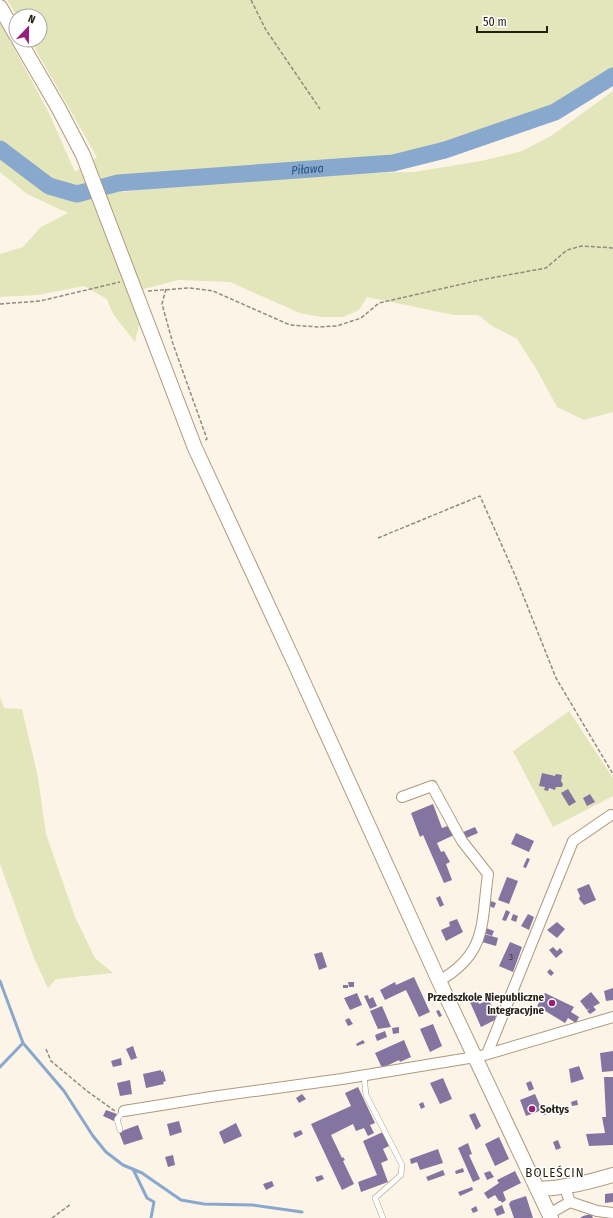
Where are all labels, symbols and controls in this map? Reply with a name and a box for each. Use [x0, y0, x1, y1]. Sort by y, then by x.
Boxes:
north arrow [8, 8, 48, 48]
scale bar [477, 8, 547, 34]
text: N [26, 12, 37, 26]
text: 50 m [483, 15, 507, 29]
water label: Piława [291, 161, 324, 177]
house number: 3 [509, 952, 513, 962]
place label: Przedszkole Niepubliczne Integracyjne [427, 991, 544, 1017]
marker: Przedszkole Niepubliczne Integracyjne [547, 998, 557, 1008]
place label: Sołtys [540, 1103, 569, 1116]
marker: Sołtys [527, 1104, 537, 1114]
district label: BOLEŚCIN [525, 1165, 585, 1180]

